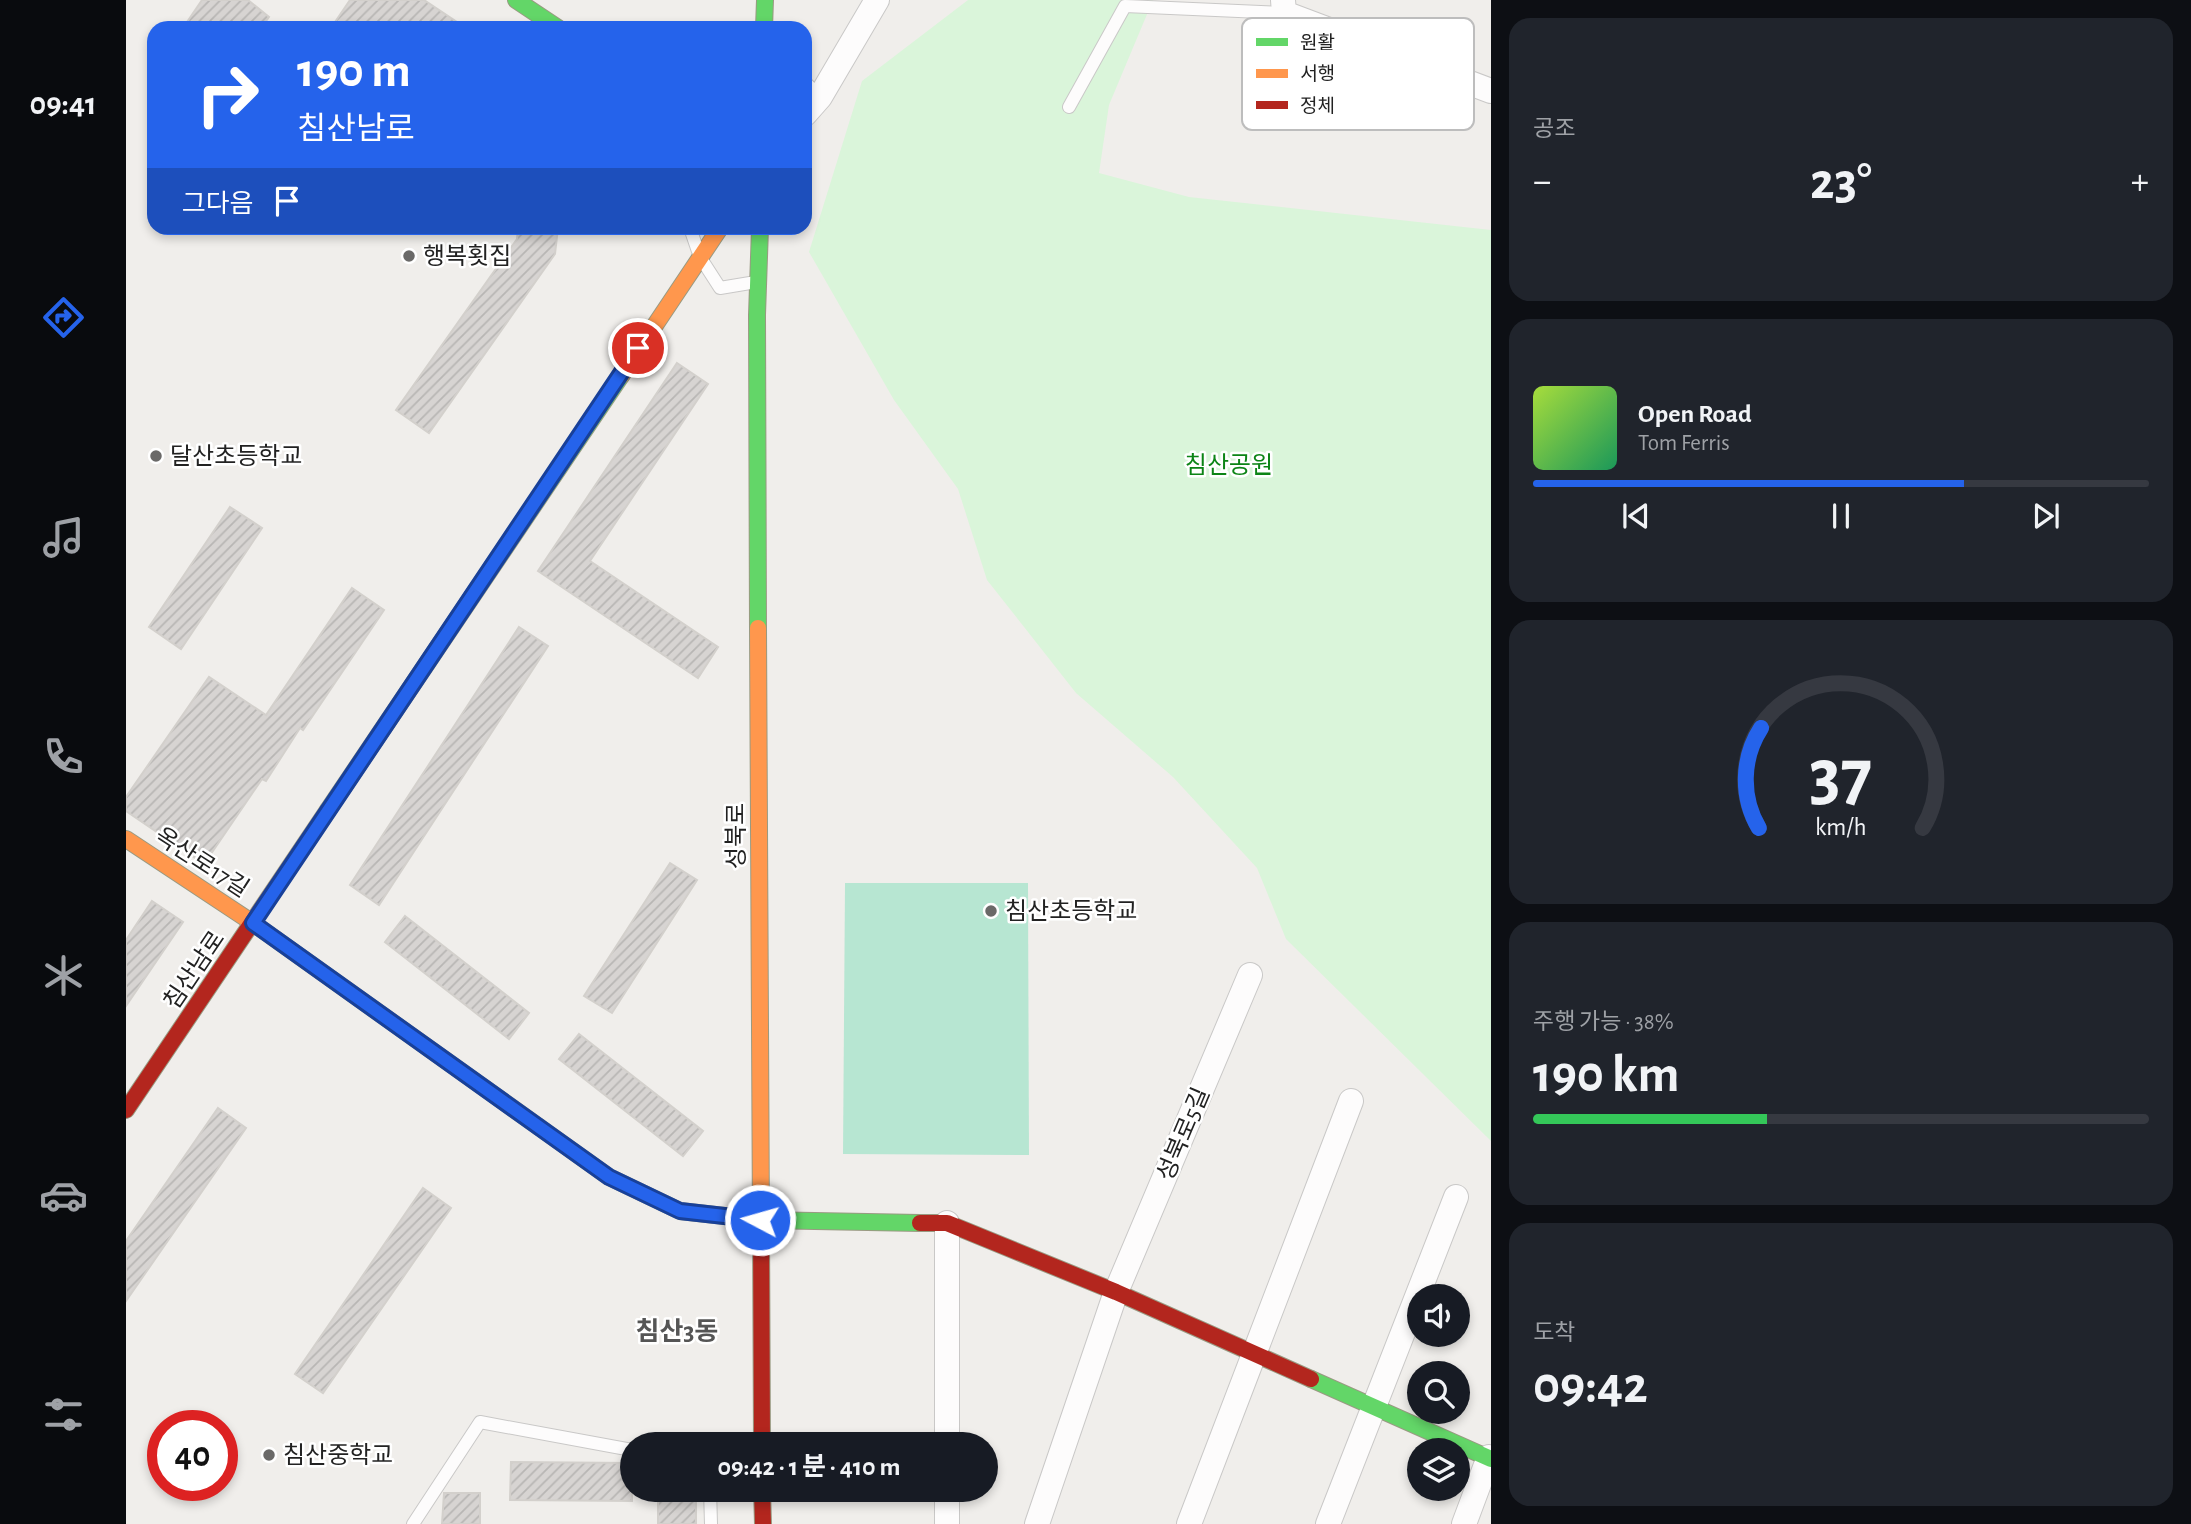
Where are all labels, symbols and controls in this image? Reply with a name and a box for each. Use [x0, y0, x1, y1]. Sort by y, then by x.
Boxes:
legend [1242, 18, 1474, 130]
text: 원활 [1300, 32, 1335, 53]
text: 190 m [297, 47, 411, 96]
icon: right [182, 49, 273, 140]
text: 서행 [1300, 64, 1335, 84]
text: 09:41 [29, 88, 97, 120]
text: 정체 [1300, 96, 1335, 116]
text: 침산남로 [297, 113, 415, 145]
text: 공조 [1533, 118, 1575, 141]
text: 23° [1810, 156, 1872, 208]
text: − [1533, 163, 1551, 201]
text: + [2131, 163, 2149, 201]
icon: arrive [268, 182, 306, 220]
text: 그다음 [182, 191, 254, 217]
place label: 행복횟집 [423, 243, 511, 269]
marker: 행복횟집 [401, 248, 417, 264]
icon: directions [39, 293, 88, 342]
pin [608, 318, 668, 378]
icon: arrive [619, 329, 657, 367]
text: Open Road [1638, 401, 1752, 427]
text: Tom Ferris [1638, 432, 1730, 455]
place label: 달산초등학교 [170, 443, 302, 469]
marker: 달산초등학교 [148, 448, 164, 464]
park label: 침산공원 [1185, 453, 1273, 478]
icon: previous [1617, 497, 1655, 535]
icon: pause [1822, 497, 1860, 535]
icon: next [2027, 497, 2065, 535]
icon: music [39, 513, 88, 562]
icon: phone [39, 732, 88, 781]
text: 37 [1810, 740, 1872, 813]
street label: 성북로 [724, 803, 749, 869]
text: km/h [1815, 815, 1867, 840]
street label: 옥산로17길 [150, 823, 253, 902]
place label: 침산초등학교 [1005, 898, 1137, 924]
marker: 침산초등학교 [983, 903, 999, 919]
street label: 침산남로 [159, 927, 229, 1014]
icon: climate [39, 951, 88, 1000]
text: 주행 가능 · 38% [1533, 1011, 1674, 1034]
text: 190 km [1533, 1049, 1679, 1101]
street label: 성북로5길 [1153, 1084, 1214, 1184]
icon: car [39, 1171, 88, 1220]
position arrow [723, 1183, 797, 1257]
map controls [1407, 1284, 1470, 1501]
button: sound [1407, 1284, 1470, 1347]
district label: 침산3동 [636, 1318, 718, 1345]
text: 도착 [1533, 1322, 1575, 1345]
text: 09:42 [1533, 1360, 1648, 1412]
button: search [1407, 1361, 1470, 1424]
icon: filters [39, 1390, 88, 1439]
speed limit sign: 40 [147, 1410, 238, 1501]
button: layers [1407, 1438, 1470, 1501]
place label: 침산중학교 [283, 1442, 393, 1468]
marker: 침산중학교 [261, 1447, 277, 1463]
text: 09:42 · 1 분 · 410 m [717, 1454, 901, 1480]

